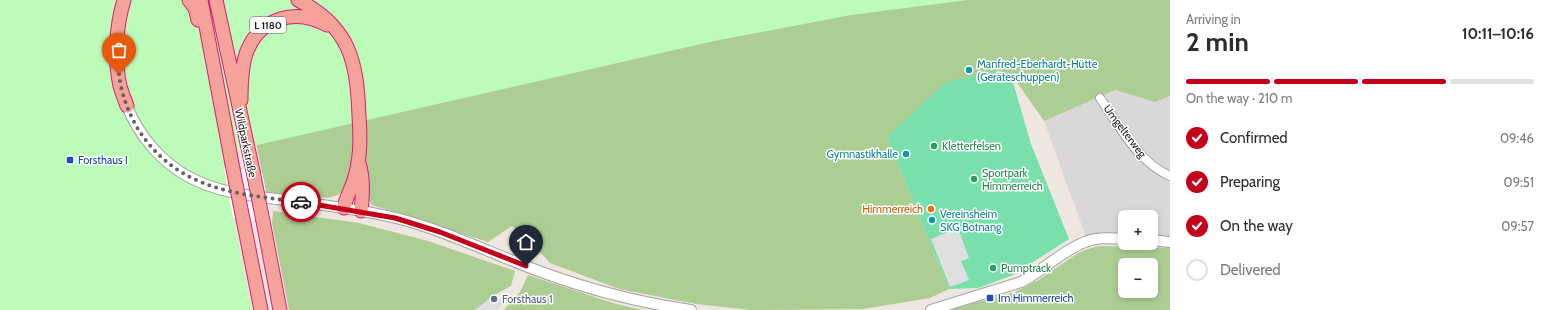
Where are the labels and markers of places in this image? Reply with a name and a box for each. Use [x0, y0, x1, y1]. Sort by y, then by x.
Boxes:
pin [102, 33, 136, 74]
place label: Manfred-Eberhardt-Hütte (Geräteschuppen) [977, 57, 1098, 84]
marker: Manfred-Eberhardt-Hütte (Geräteschuppen) [964, 65, 974, 75]
place label: Kletterfelsen [942, 139, 1001, 153]
marker: Kletterfelsen [929, 141, 939, 151]
place label: Gymnastikhalle [827, 147, 898, 161]
marker: Gymnastikhalle [901, 149, 911, 159]
place label: Forsthaus I [78, 153, 128, 167]
marker: Forsthaus I [65, 155, 75, 165]
place label: Sportpark Himmerreich [982, 166, 1043, 193]
marker: Sportpark Himmerreich [969, 174, 979, 184]
place label: Himmerreich [862, 202, 923, 216]
marker: Himmerreich [926, 204, 936, 214]
place label: Vereinsheim SKG Botnang [940, 207, 1002, 234]
marker: Vereinsheim SKG Botnang [927, 215, 937, 225]
pin [509, 225, 543, 266]
place label: Pumptrack [1001, 261, 1051, 275]
marker: Pumptrack [988, 263, 998, 273]
place label: Im Himmerreich [998, 291, 1074, 305]
place label: Forsthaus 1 [502, 292, 553, 306]
marker: Im Himmerreich [985, 293, 995, 303]
marker: Forsthaus 1 [489, 294, 499, 304]

